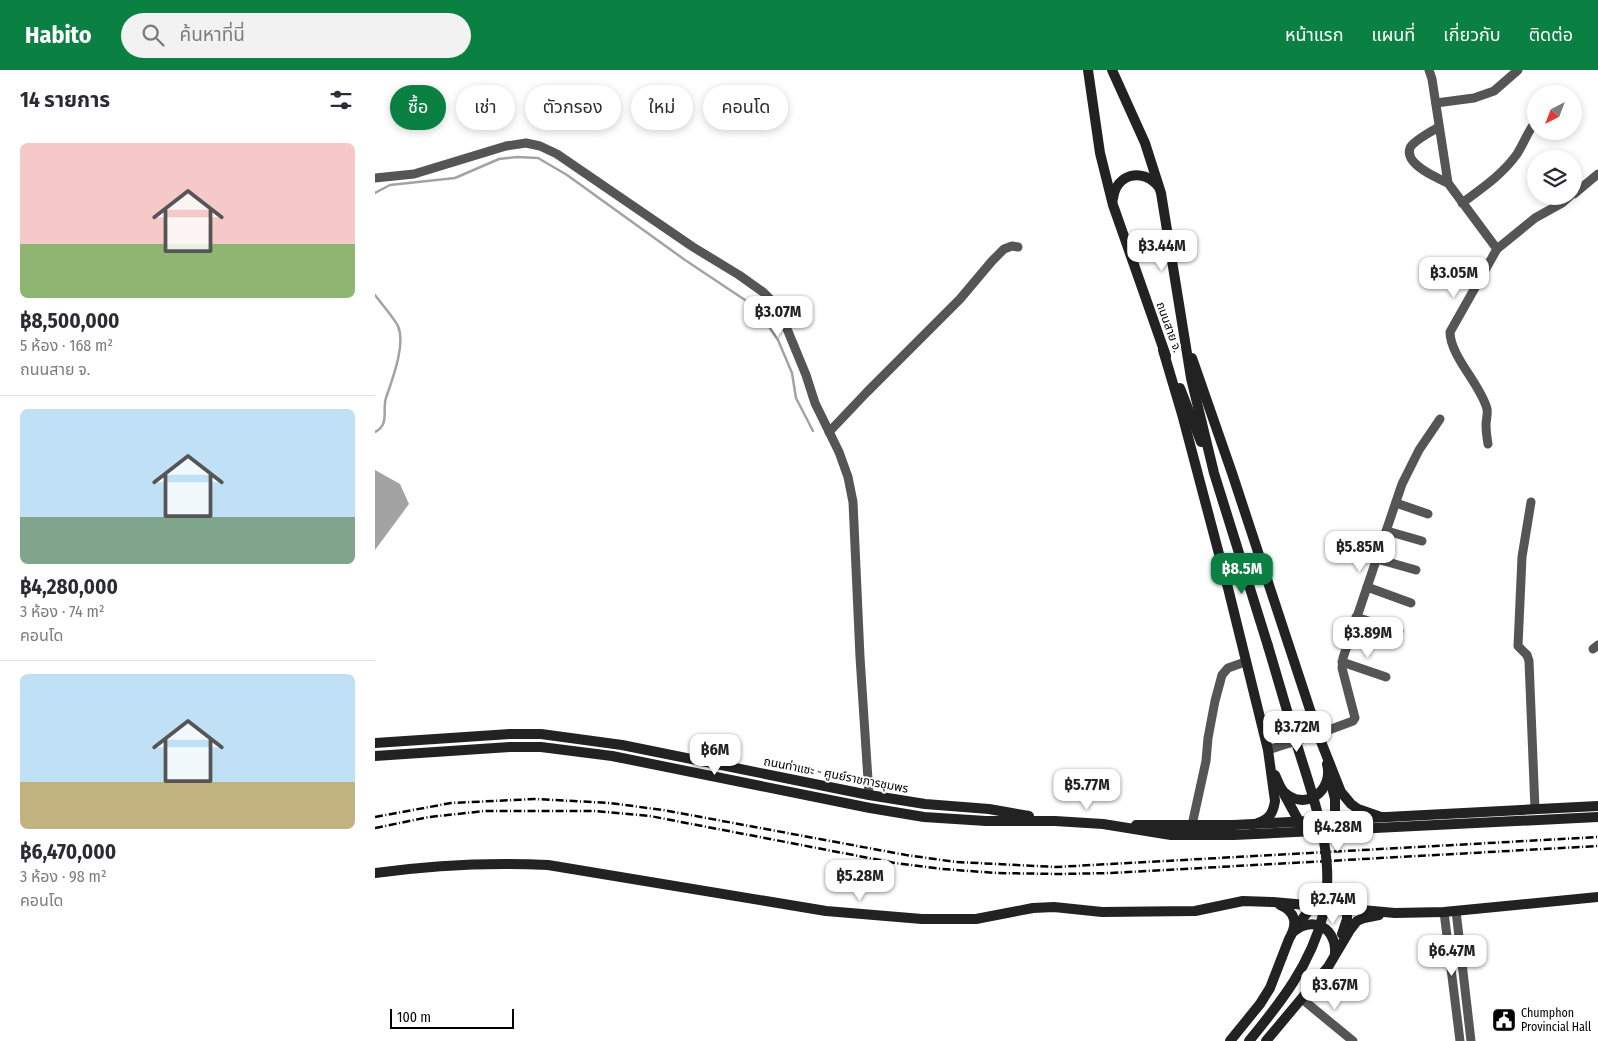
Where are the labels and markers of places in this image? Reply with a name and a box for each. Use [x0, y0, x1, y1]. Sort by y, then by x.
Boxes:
pin: ฿3.44M [1121, 230, 1203, 272]
pin: ฿3.05M [1413, 256, 1495, 299]
pin: ฿3.07M [737, 296, 819, 338]
pin: ฿5.85M [1319, 530, 1401, 573]
pin: ฿8.5M [1207, 552, 1277, 595]
pin: ฿3.89M [1327, 616, 1409, 659]
pin: ฿3.72M [1256, 710, 1338, 753]
pin: ฿6M [691, 734, 739, 776]
pin: ฿5.77M [1046, 768, 1128, 811]
pin: ฿4.28M [1297, 810, 1379, 853]
pin: ฿5.28M [819, 860, 901, 902]
pin: ฿2.74M [1292, 882, 1374, 925]
pin: ฿6.47M [1411, 934, 1493, 977]
pin: ฿3.67M [1294, 968, 1376, 1011]
place label: Chumphon Provincial Hall [1521, 1006, 1591, 1034]
public building icon: Chumphon Provincial Hall [1491, 1007, 1517, 1033]

